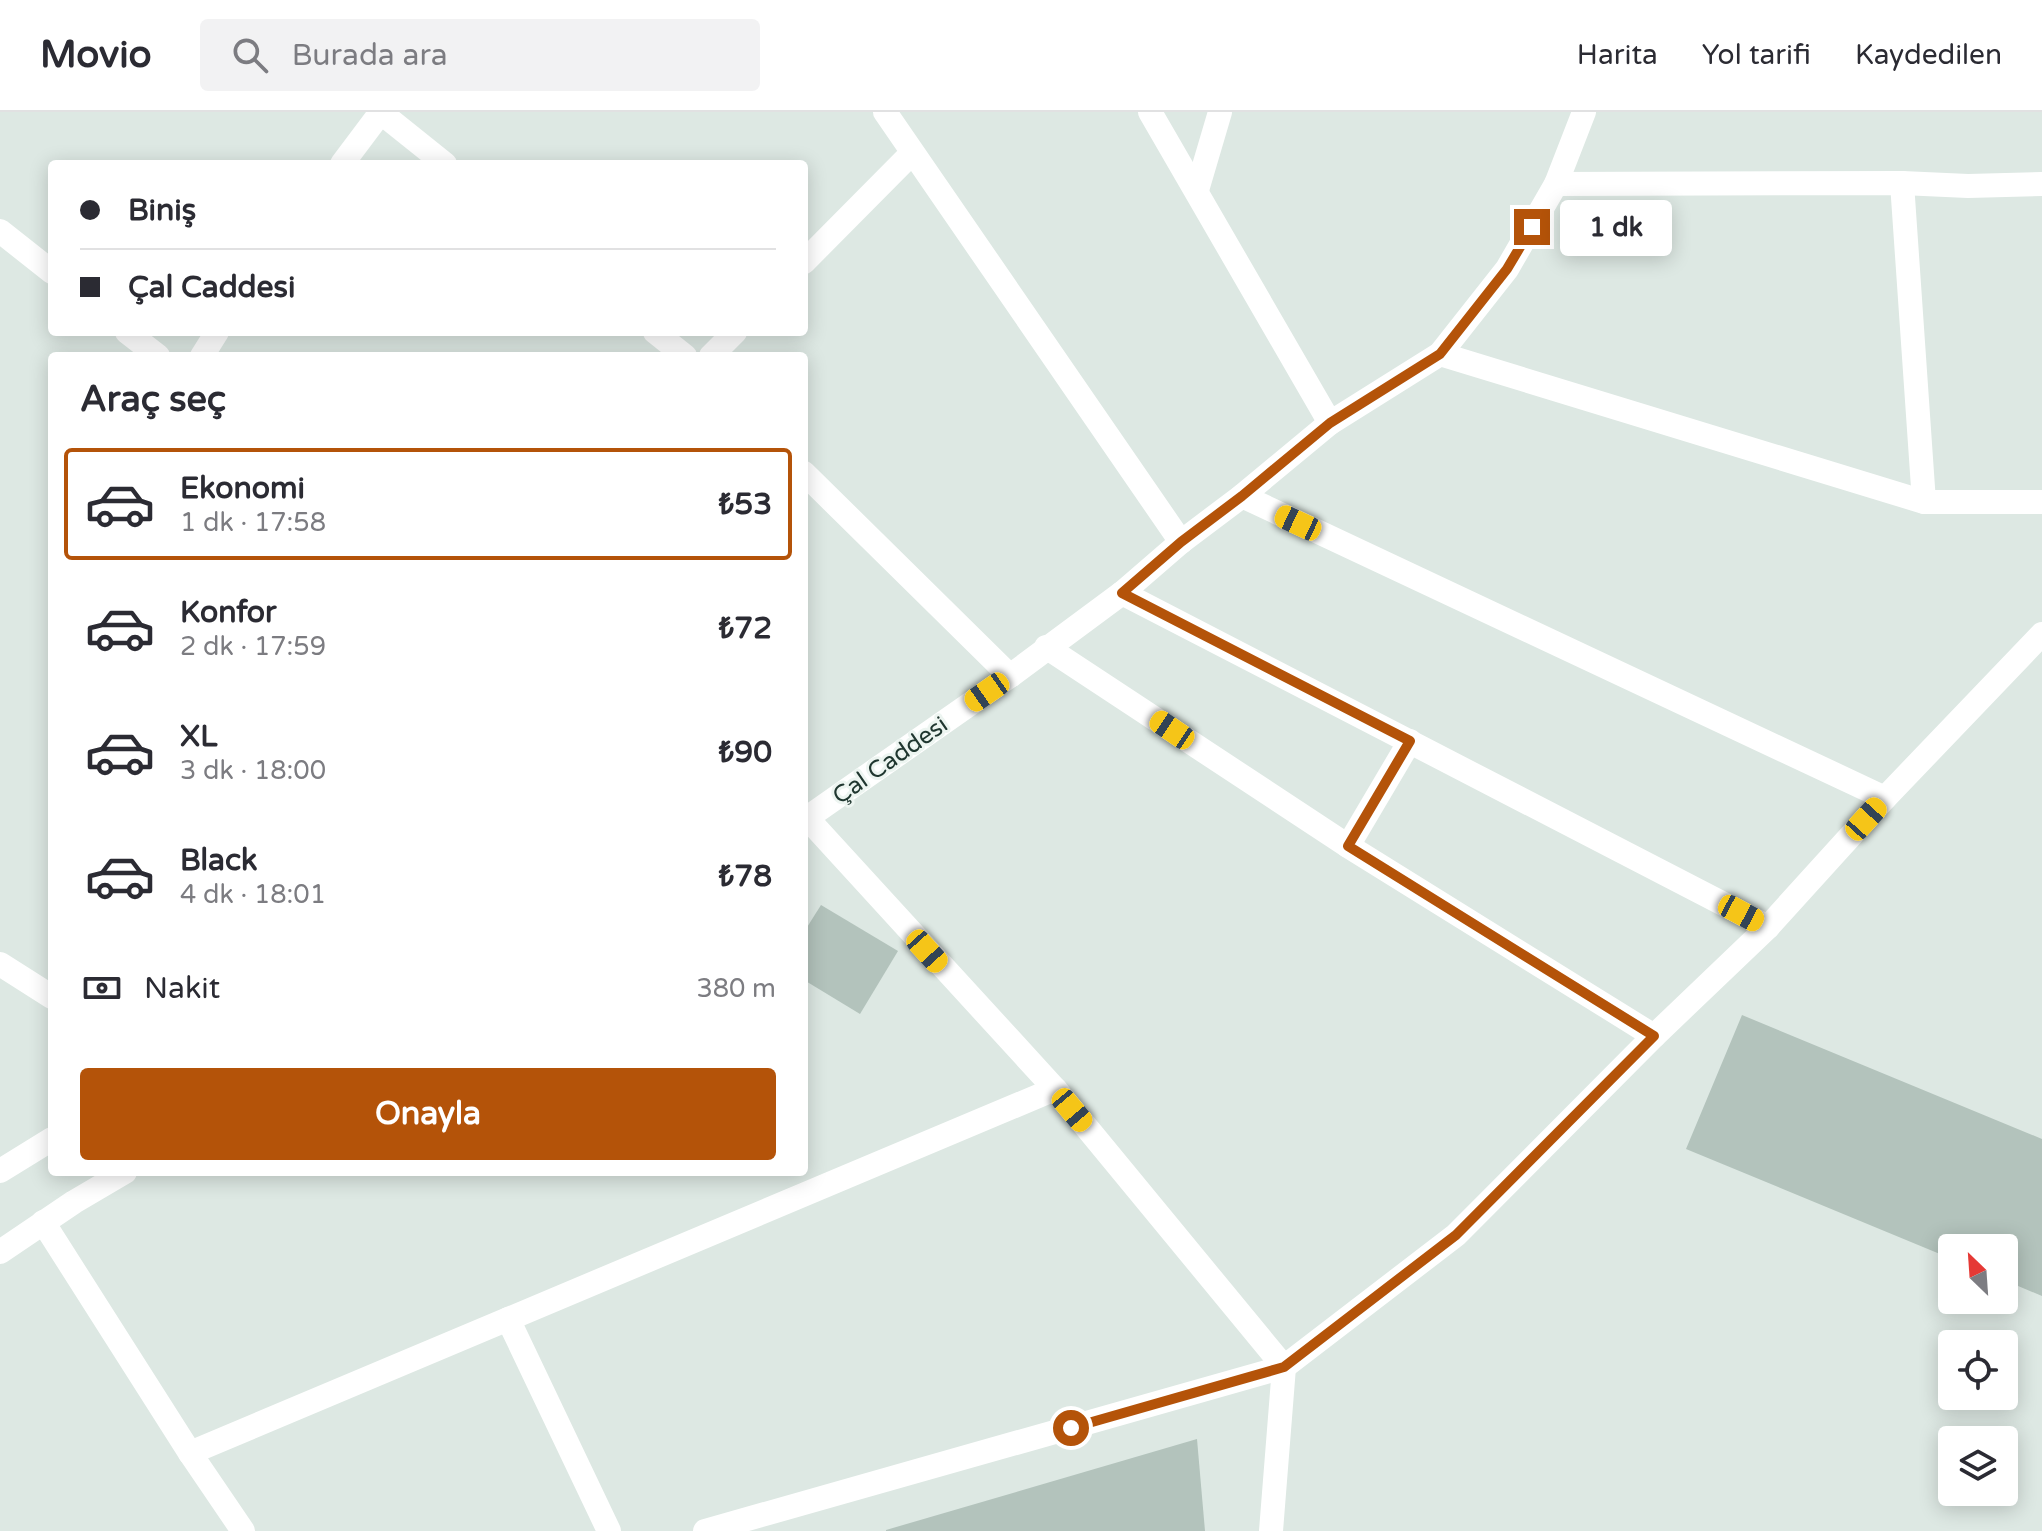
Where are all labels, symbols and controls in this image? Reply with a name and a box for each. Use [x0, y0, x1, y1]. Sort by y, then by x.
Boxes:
search box [200, 19, 760, 91]
text: Movio [40, 32, 152, 78]
icon: search [228, 33, 272, 77]
text: Burada ara [292, 37, 448, 74]
text: Harita [1577, 38, 1658, 72]
text: Yol tarifi [1702, 38, 1811, 72]
text: Kaydedilen [1855, 38, 2002, 72]
text: Biniş [128, 192, 196, 229]
callout: 1 dk [1560, 199, 1672, 255]
route end [1514, 209, 1550, 245]
text: 1 dk [1589, 212, 1643, 243]
text: Çal Caddesi [128, 269, 295, 306]
text: Araç seç [80, 378, 226, 421]
icon: car [84, 468, 156, 540]
text: Ekonomi [180, 470, 305, 507]
text: ₺53 [718, 486, 772, 523]
car [1271, 502, 1325, 544]
text: 1 dk · 17:58 [180, 507, 326, 538]
icon: car [84, 592, 156, 664]
text: Konfor [180, 594, 277, 631]
text: ₺72 [718, 610, 772, 647]
text: 2 dk · 17:59 [180, 631, 326, 662]
car [960, 668, 1014, 716]
car [1145, 707, 1199, 753]
street label: Çal Caddesi [827, 710, 953, 811]
icon: car [84, 716, 156, 788]
text: XL [180, 718, 217, 755]
text: ₺90 [718, 734, 772, 771]
text: 3 dk · 18:00 [180, 755, 326, 786]
car [1841, 793, 1891, 845]
icon: car [84, 840, 156, 912]
text: Black [180, 842, 257, 879]
text: ₺78 [718, 858, 772, 895]
text: 4 dk · 18:01 [180, 879, 326, 910]
car [1714, 891, 1768, 935]
car [902, 925, 952, 977]
icon: cash [80, 966, 124, 1010]
text: Nakit [144, 970, 220, 1007]
text: 380 m [696, 973, 776, 1004]
button: Onayla [80, 1068, 776, 1160]
car [1047, 1084, 1097, 1136]
north arrow [1938, 1234, 2018, 1314]
map controls [1938, 1234, 2018, 1506]
button: locate [1938, 1330, 2018, 1410]
route start [1053, 1410, 1089, 1446]
button: layers [1938, 1426, 2018, 1506]

